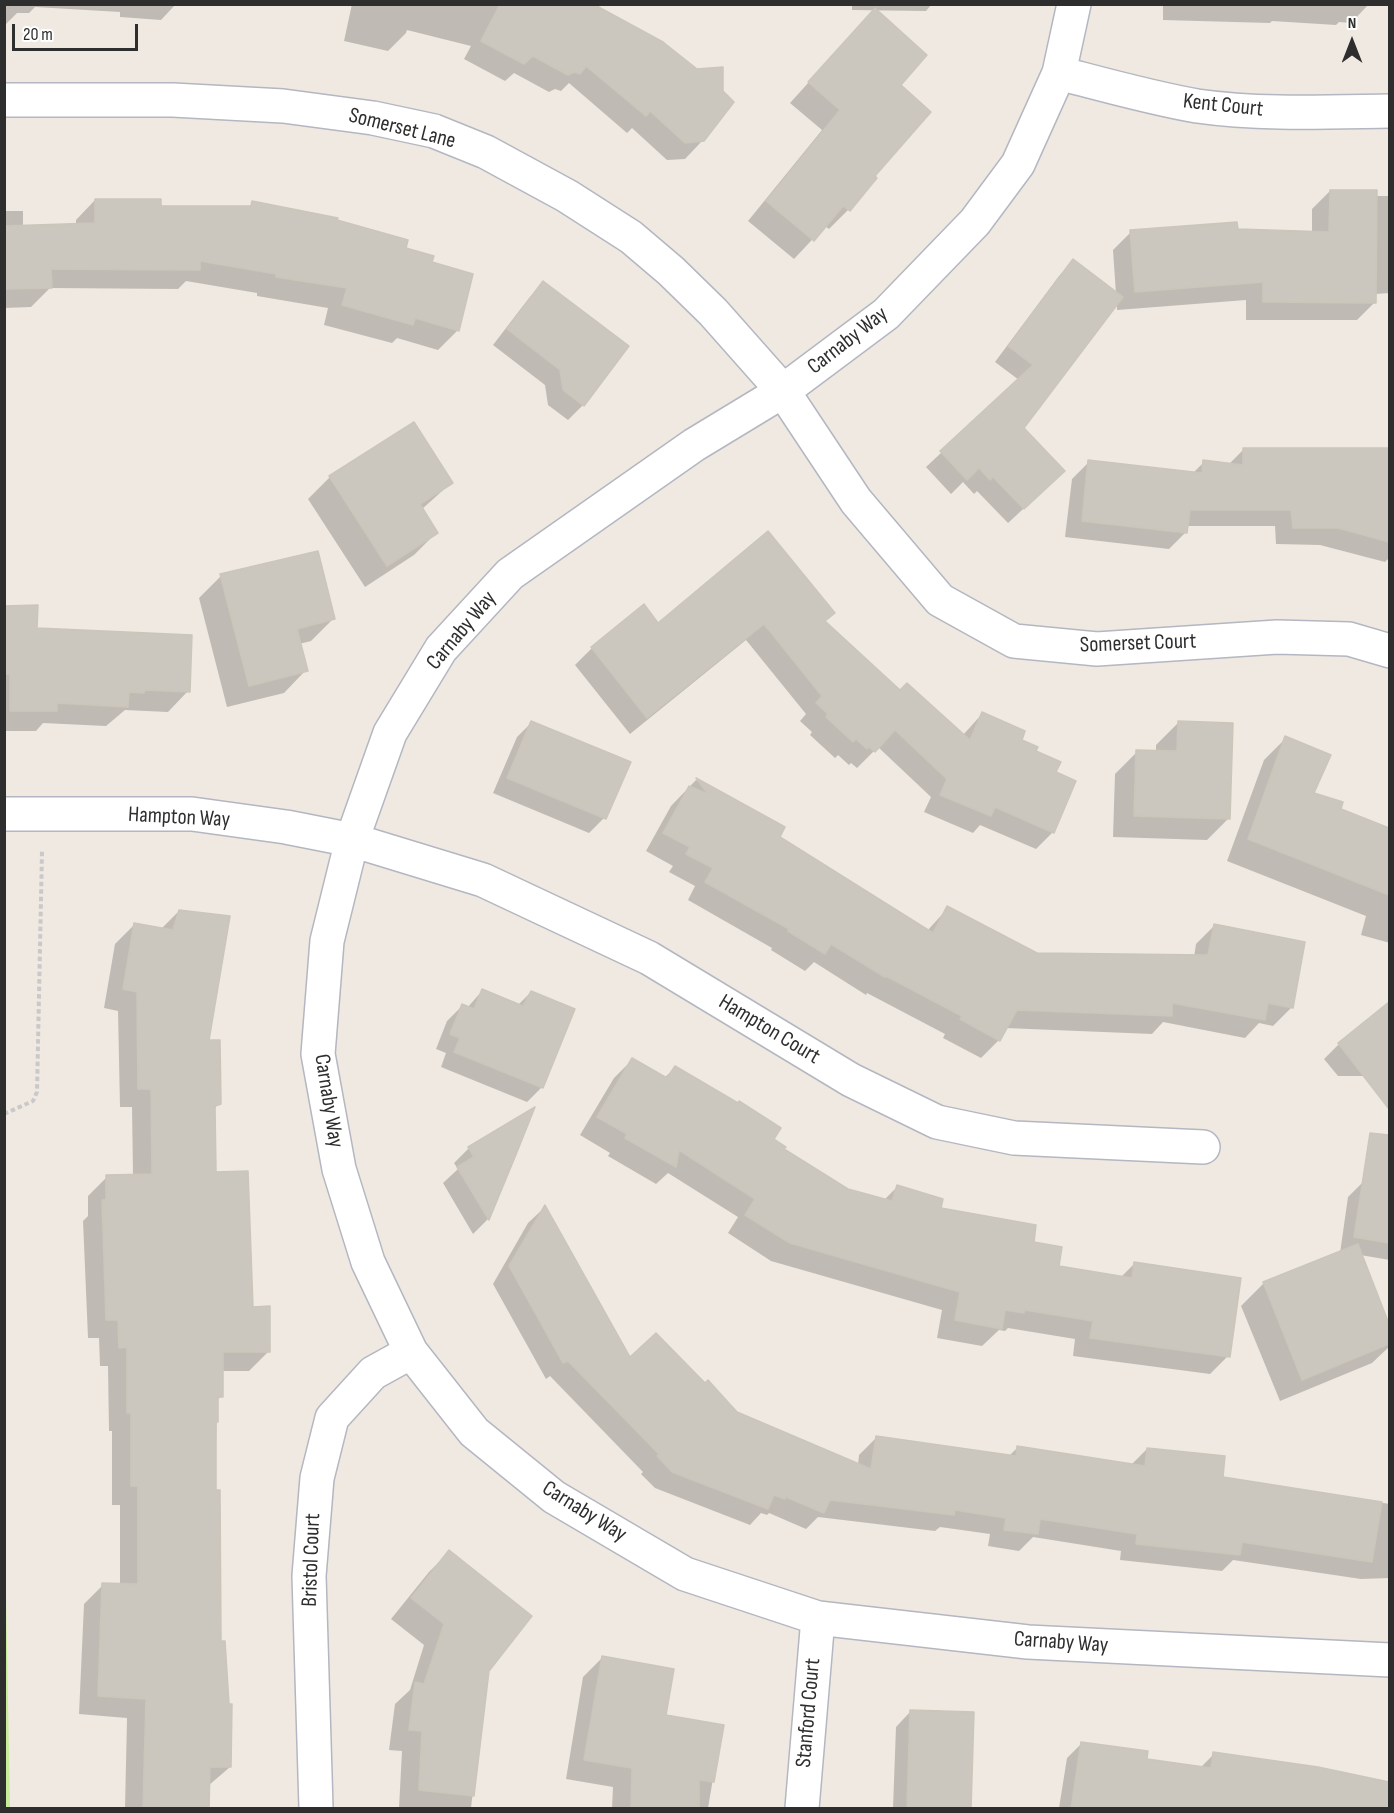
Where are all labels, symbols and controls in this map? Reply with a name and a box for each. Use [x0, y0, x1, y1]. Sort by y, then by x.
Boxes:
scale bar [15, 12, 141, 50]
north arrow [1322, 12, 1382, 72]
text: N [1348, 14, 1356, 33]
text: 20 m [23, 24, 53, 45]
street label: Kent Court [1182, 89, 1264, 123]
street label: Somerset Lane [346, 103, 458, 155]
street label: Carnaby Way [803, 302, 893, 380]
street label: Carnaby Way [422, 586, 502, 676]
street label: Somerset Court [1079, 629, 1197, 659]
street label: Hampton Way [127, 802, 231, 834]
street label: Hampton Court [714, 989, 824, 1071]
street label: Carnaby Way [308, 1052, 348, 1150]
street label: Carnaby Way [537, 1476, 631, 1548]
street label: Bristol Court [297, 1513, 327, 1607]
street label: Carnaby Way [1013, 1627, 1109, 1659]
street label: Stanford Court [791, 1657, 827, 1769]

